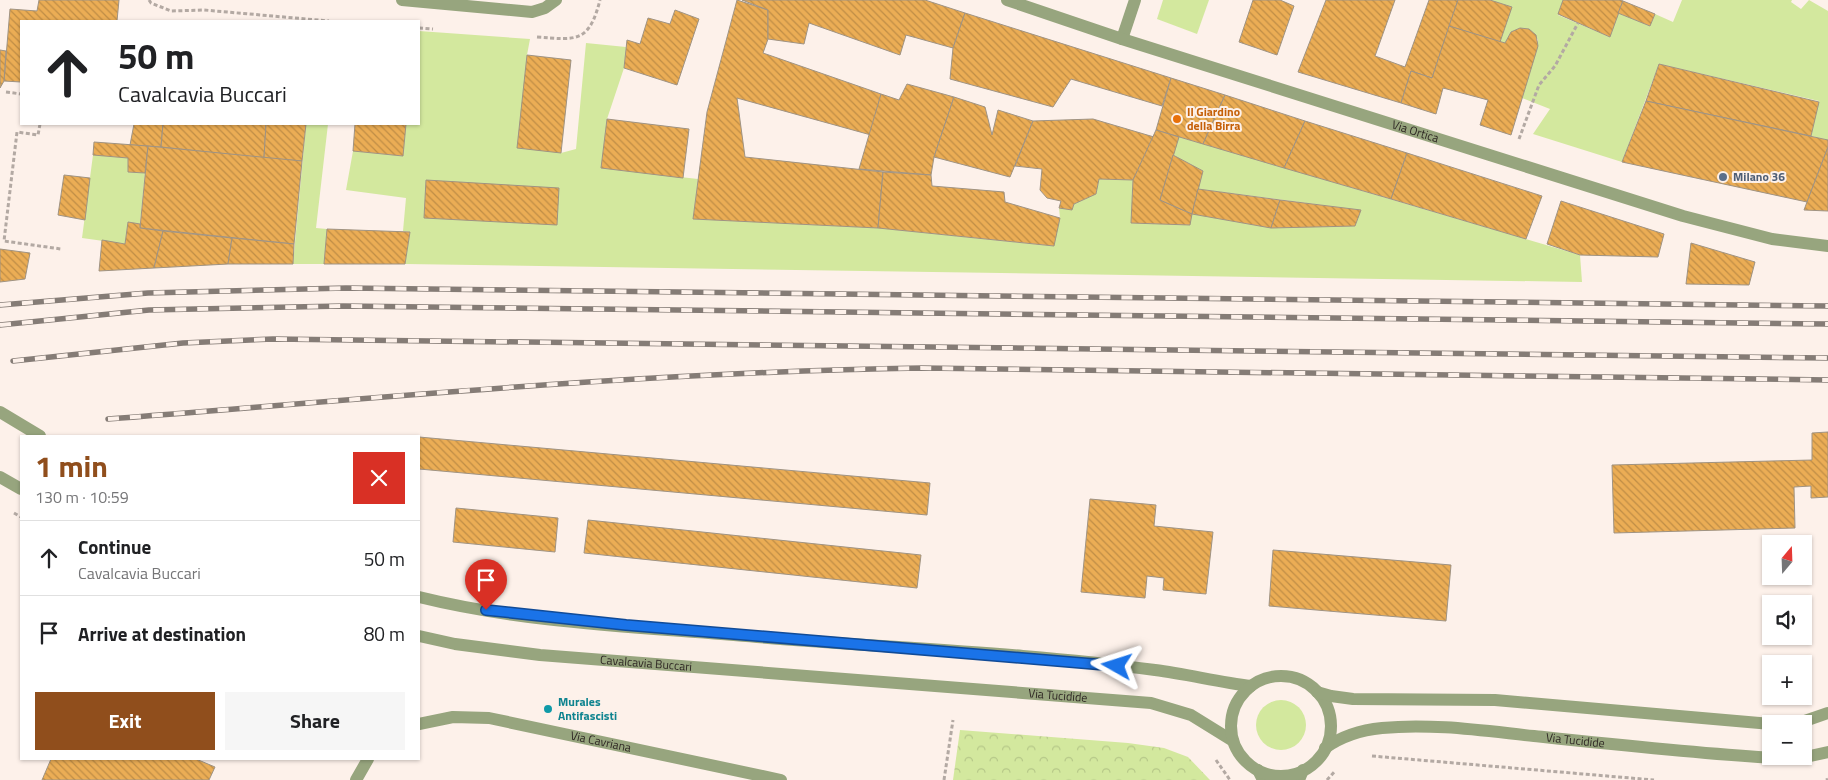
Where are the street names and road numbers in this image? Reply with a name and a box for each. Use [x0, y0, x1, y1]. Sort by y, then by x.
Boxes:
street label: Via Ortica [1389, 115, 1441, 147]
street label: Cavalcavia Buccari [599, 650, 693, 676]
street label: Via Tucidide [1028, 683, 1088, 707]
street label: Via Cavriana [569, 726, 633, 757]
street label: Via Tucidide [1545, 727, 1606, 752]

